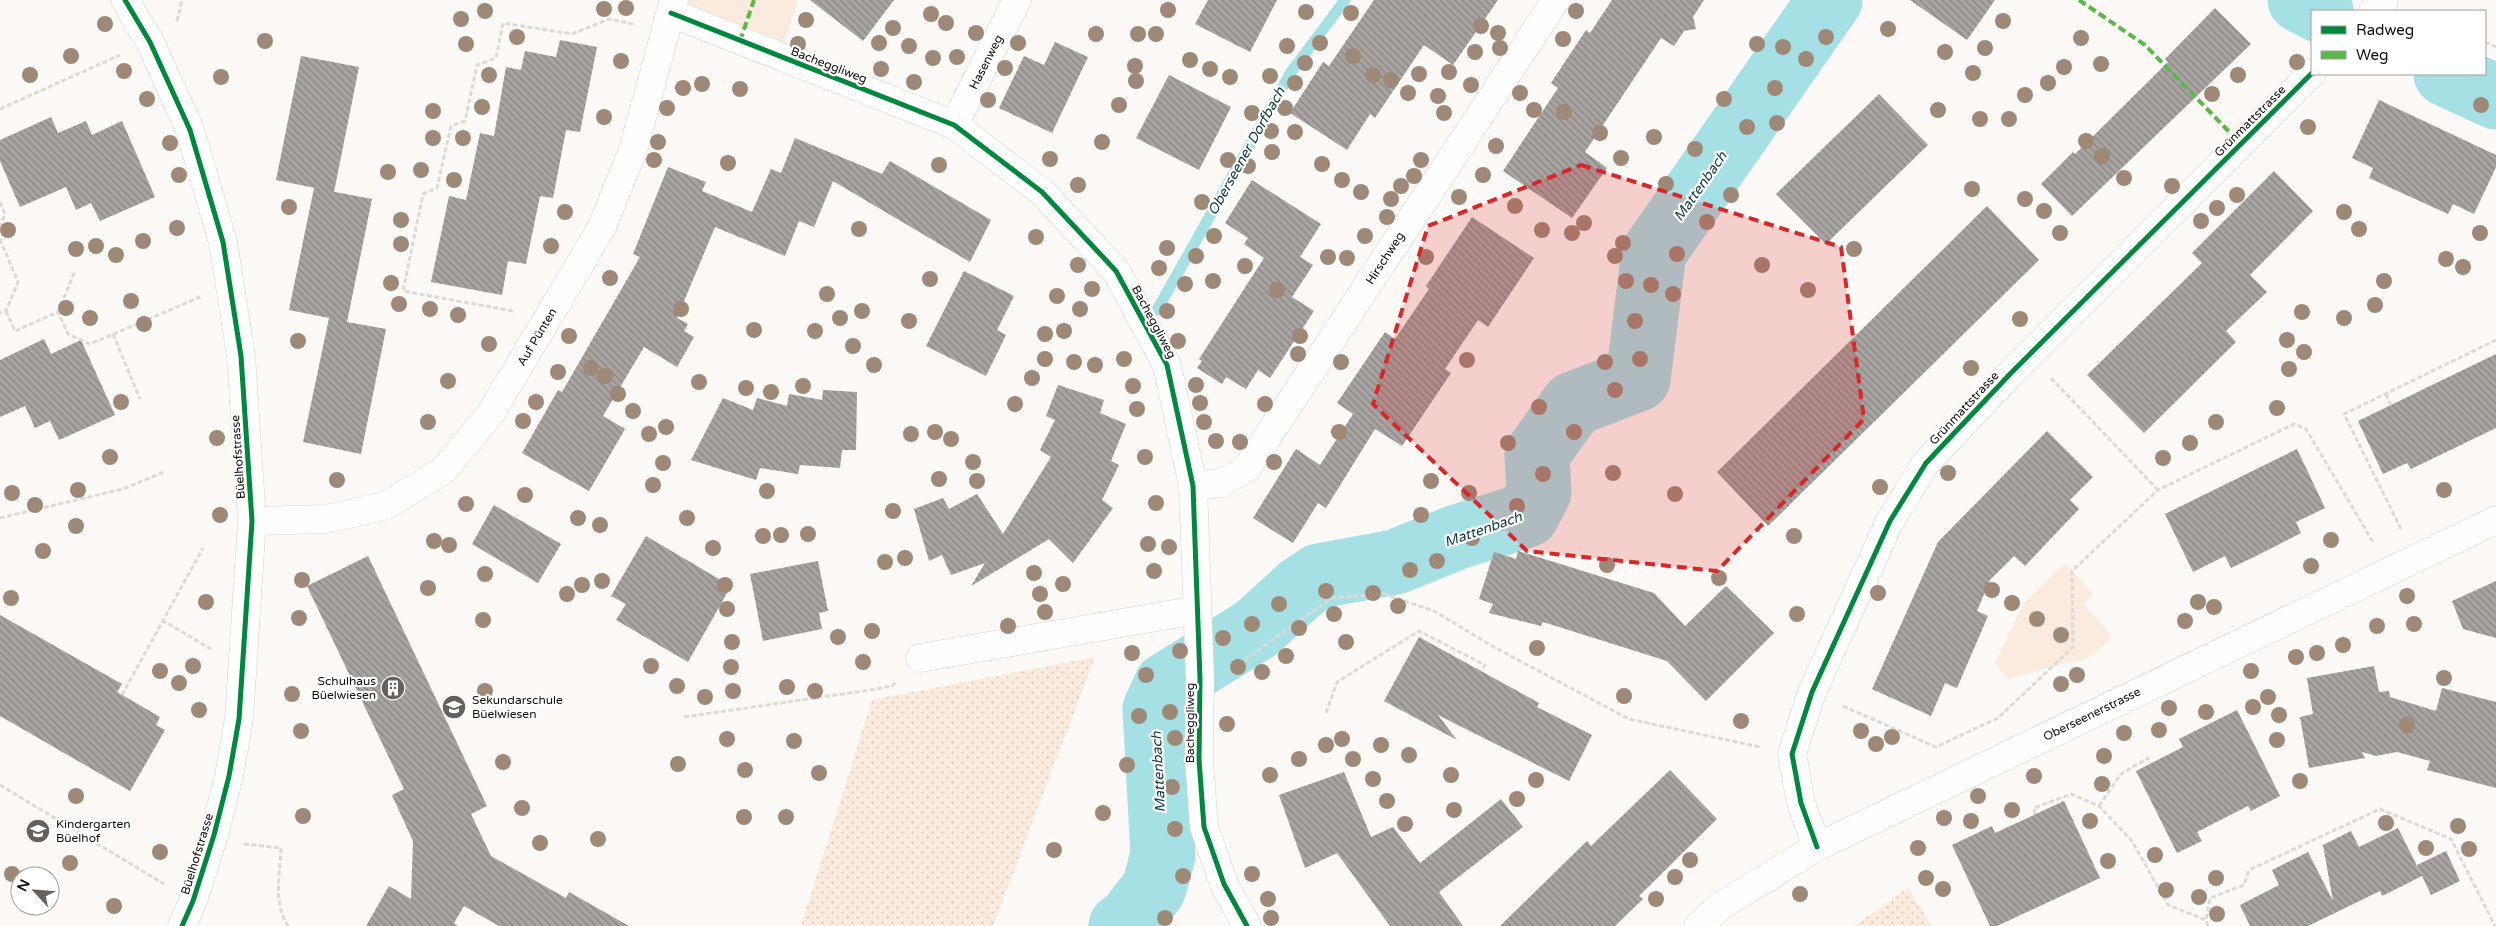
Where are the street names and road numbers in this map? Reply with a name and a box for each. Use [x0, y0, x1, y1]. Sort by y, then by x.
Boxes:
street label: Hasenweg [966, 32, 1006, 92]
street label: Bacheggliweg [789, 44, 869, 86]
street label: Grünmattstrasse [2211, 82, 2289, 160]
street label: Hirschweg [1363, 229, 1407, 287]
street label: Bacheggliweg [1129, 283, 1179, 361]
street label: Auf Pünten [514, 306, 560, 368]
street label: Grünmattstrasse [1926, 368, 2002, 448]
street label: Büelhofstrasse [228, 414, 248, 500]
street label: Bacheggliweg [1183, 683, 1197, 763]
street label: Oberseenerstrasse [2041, 684, 2143, 744]
street label: Büelhofstrasse [178, 811, 216, 896]

